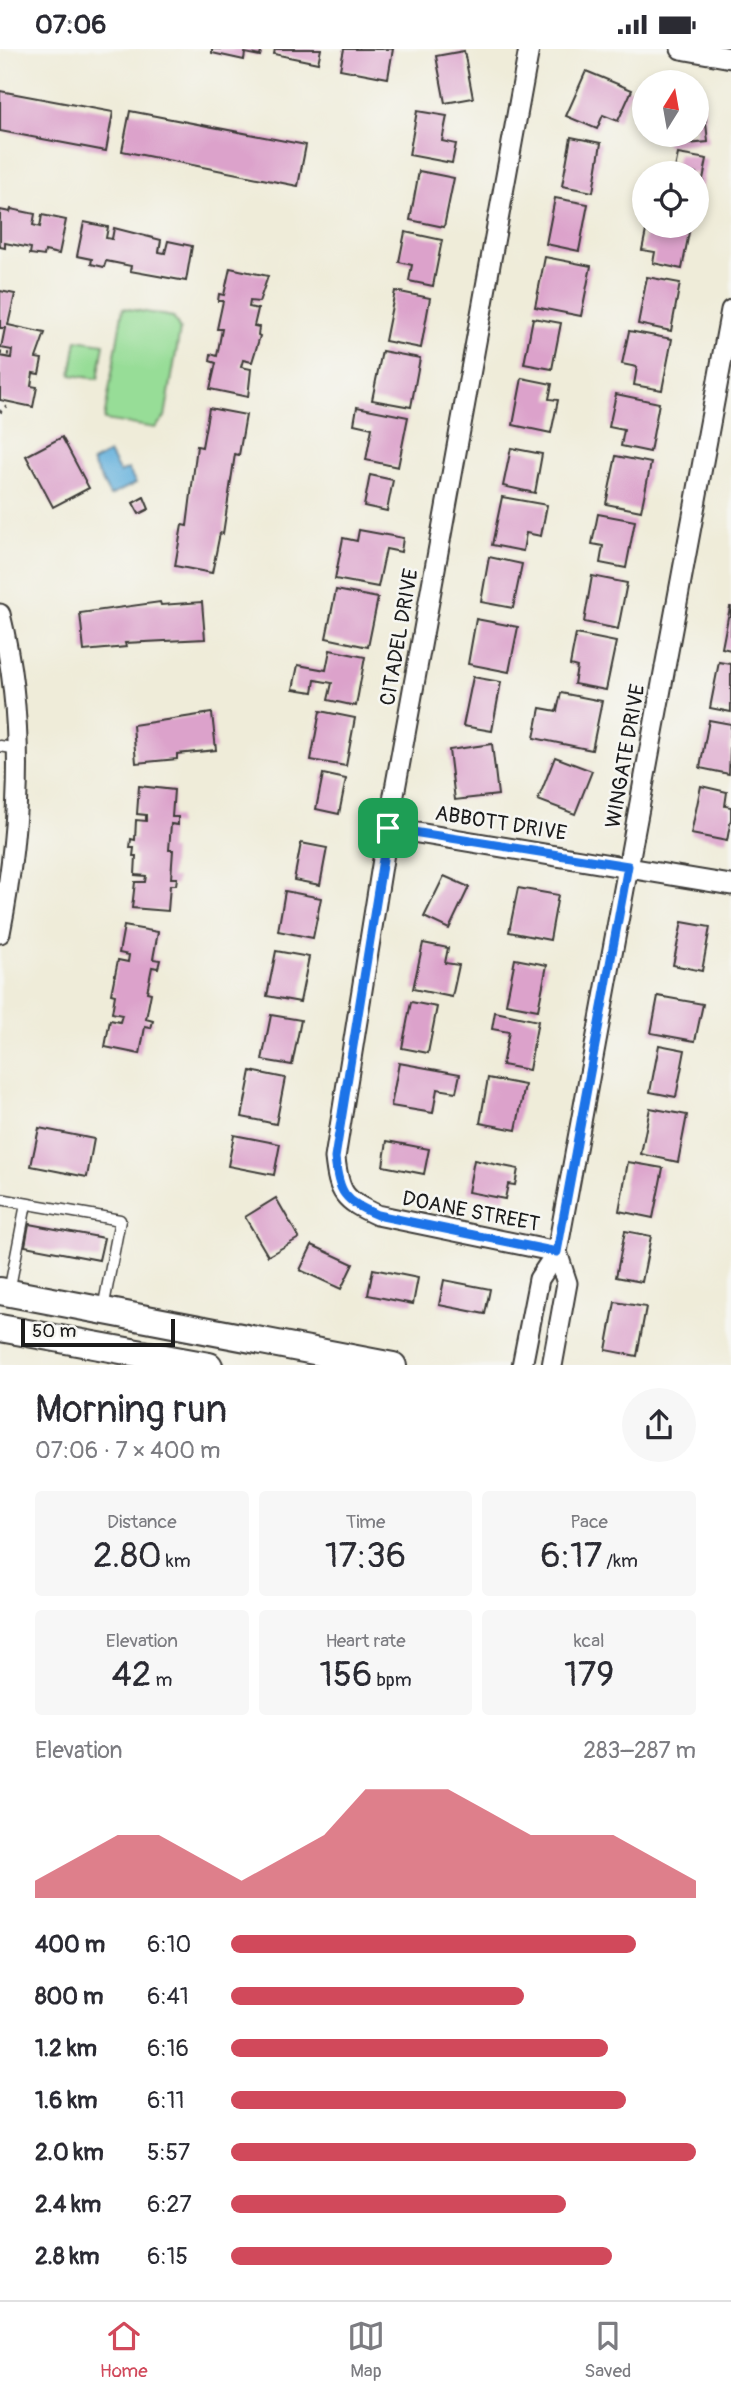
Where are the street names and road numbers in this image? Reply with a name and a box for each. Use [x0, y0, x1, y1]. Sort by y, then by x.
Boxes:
street label: CITADEL DRIVE [374, 566, 425, 708]
street label: WINGATE DRIVE [600, 682, 651, 830]
street label: ABBOTT DRIVE [433, 800, 569, 847]
street label: DOANE STREET [400, 1185, 542, 1238]

